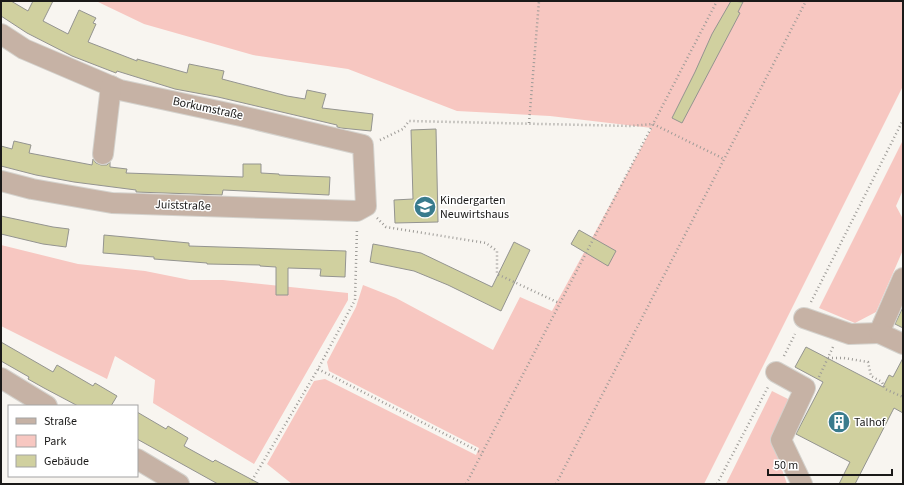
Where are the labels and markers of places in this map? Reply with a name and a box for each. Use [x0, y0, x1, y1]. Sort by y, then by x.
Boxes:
place label: Kindergarten Neuwirtshaus [440, 192, 509, 223]
school or university icon: Kindergarten Neuwirtshaus [412, 194, 438, 220]
building icon: Talhof [826, 409, 852, 435]
place label: Talhof [854, 414, 886, 431]

